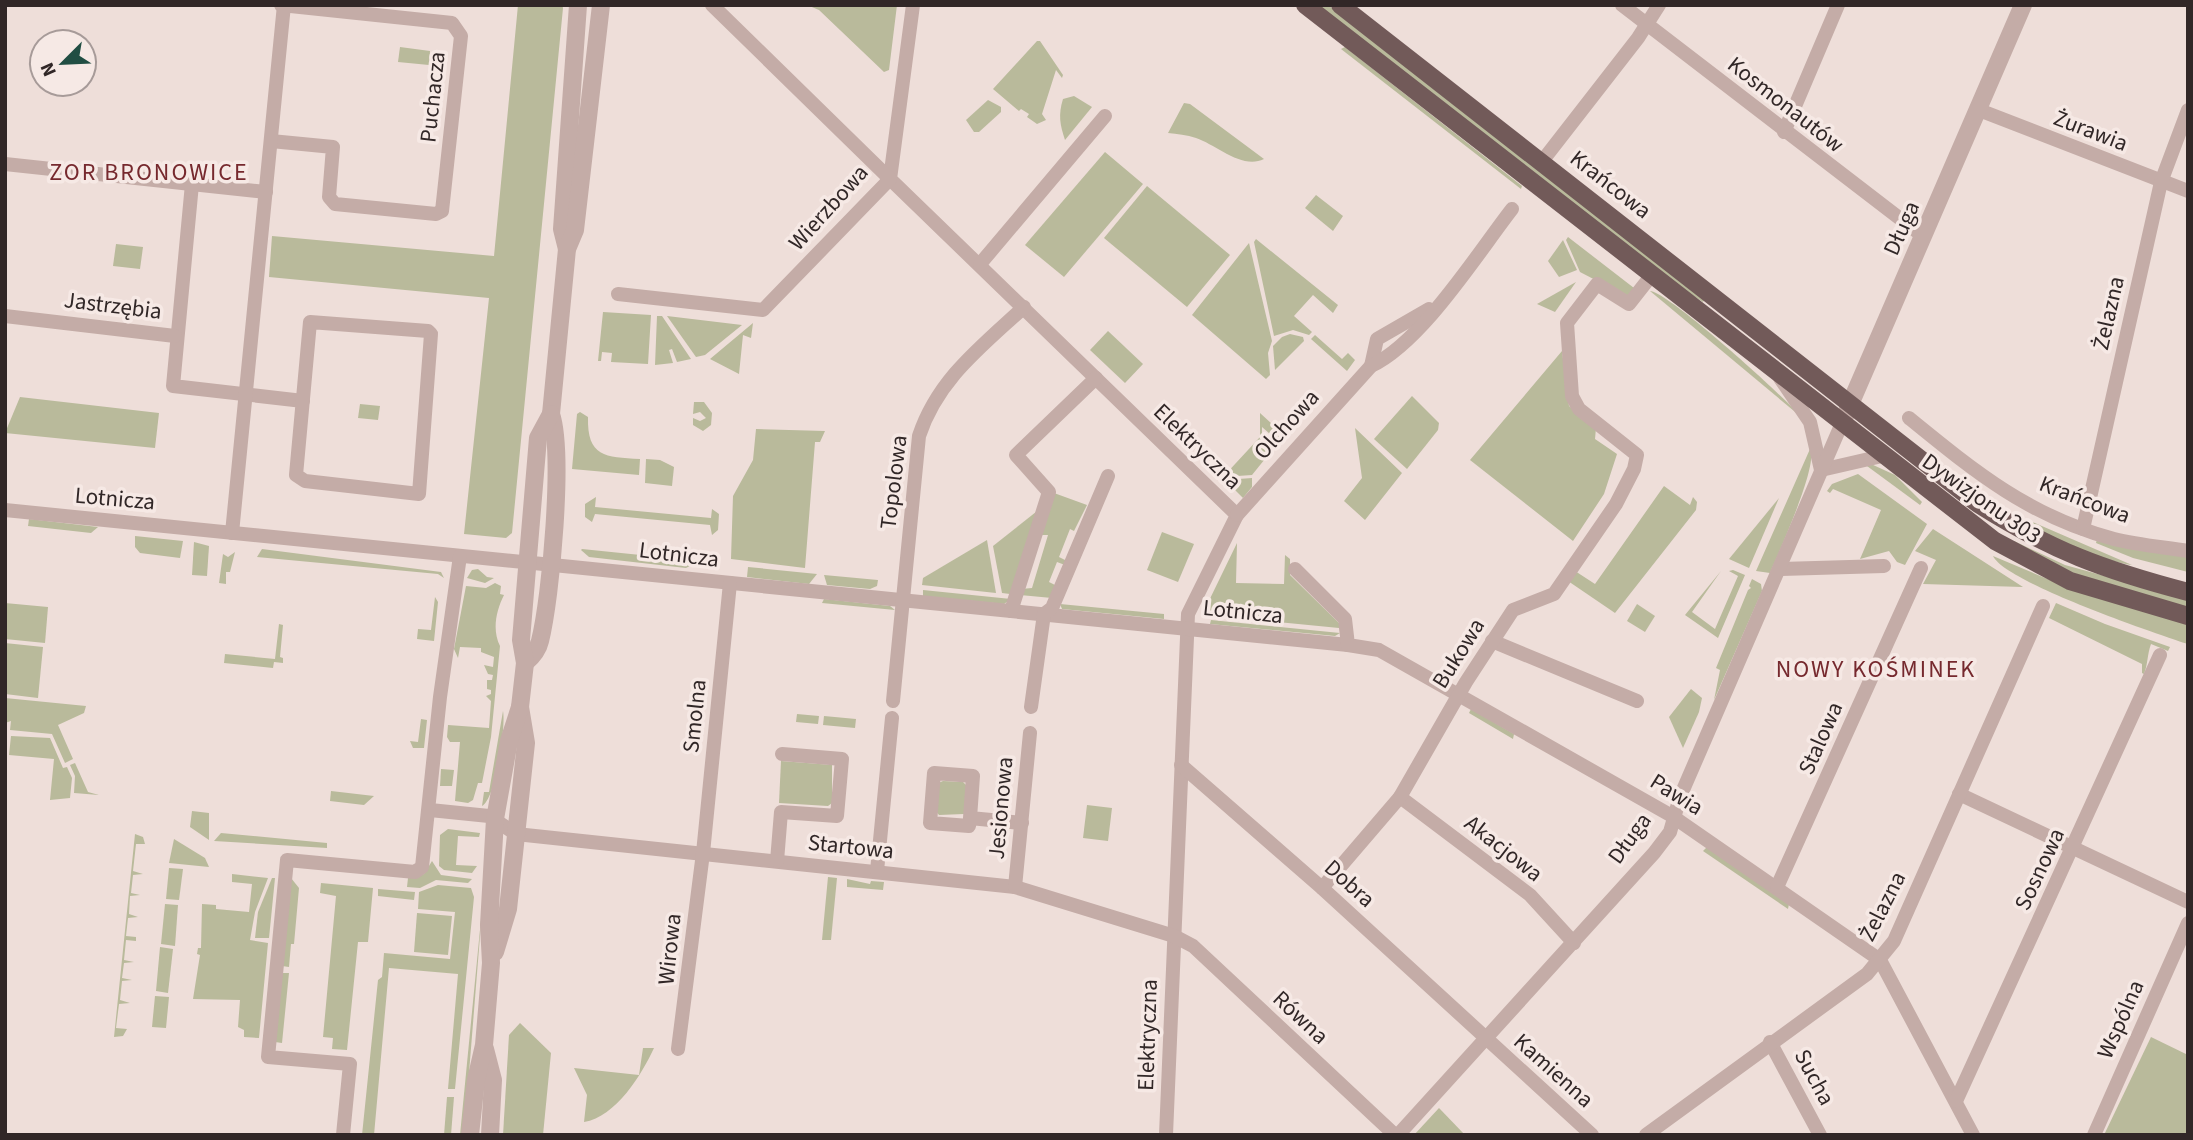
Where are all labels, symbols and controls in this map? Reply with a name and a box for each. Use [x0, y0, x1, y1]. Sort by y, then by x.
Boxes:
north arrow [28, 28, 98, 98]
street label: Kosmonautów [1720, 48, 1851, 160]
street label: Puchacza [411, 50, 454, 144]
text: N [34, 58, 64, 81]
street label: Żurawia [2049, 101, 2133, 160]
street label: Krańcowa [1563, 142, 1658, 227]
district label: ZOR BRONOWICE [49, 155, 249, 190]
street label: Wierzbowa [781, 157, 876, 258]
street label: Długa [1875, 196, 1928, 261]
street label: Żelazna [2084, 273, 2133, 353]
street label: Jastrzębia [62, 283, 164, 328]
street label: Olchowa [1246, 382, 1327, 467]
street label: Elektryczna [1146, 396, 1249, 497]
street label: Topolowa [871, 433, 916, 531]
street label: Dywizjonu 303 [1915, 445, 2048, 552]
street label: Krańcowa [2034, 467, 2135, 532]
street label: Lotnicza [74, 479, 156, 518]
street label: Lotnicza [637, 533, 721, 576]
street label: Lotnicza [1201, 591, 1285, 632]
street label: Bukowa [1424, 612, 1493, 695]
district label: NOWY KOŚMINEK [1776, 652, 1976, 687]
street label: Smolna [674, 678, 715, 755]
street label: Stalowa [1790, 696, 1851, 780]
street label: Jesionowa [980, 755, 1021, 861]
street label: Pawia [1644, 765, 1710, 824]
street label: Długa [1600, 806, 1659, 871]
street label: Akacjowa [1457, 807, 1550, 890]
street label: Sosnowa [2006, 823, 2073, 916]
street label: Startowa [806, 826, 896, 867]
street label: Dobra [1317, 852, 1382, 915]
street label: Żelazna [1851, 865, 1914, 947]
street label: Wirowa [649, 912, 690, 986]
street label: Wspólna [2089, 975, 2152, 1064]
street label: Elektryczna [1129, 979, 1166, 1091]
street label: Równa [1265, 983, 1336, 1052]
street label: Kamienna [1506, 1025, 1601, 1115]
street label: Sucha [1786, 1043, 1843, 1111]

